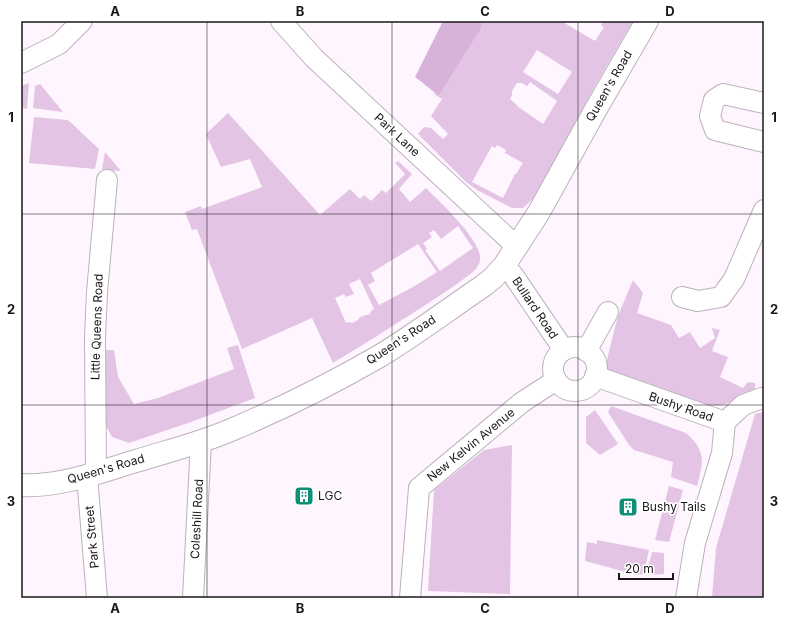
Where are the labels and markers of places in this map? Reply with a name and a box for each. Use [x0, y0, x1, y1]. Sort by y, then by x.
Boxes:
building icon: LGC [293, 485, 315, 507]
place label: LGC [318, 488, 342, 503]
building icon: Bushy Tails [617, 496, 639, 518]
place label: Bushy Tails [642, 499, 706, 514]

